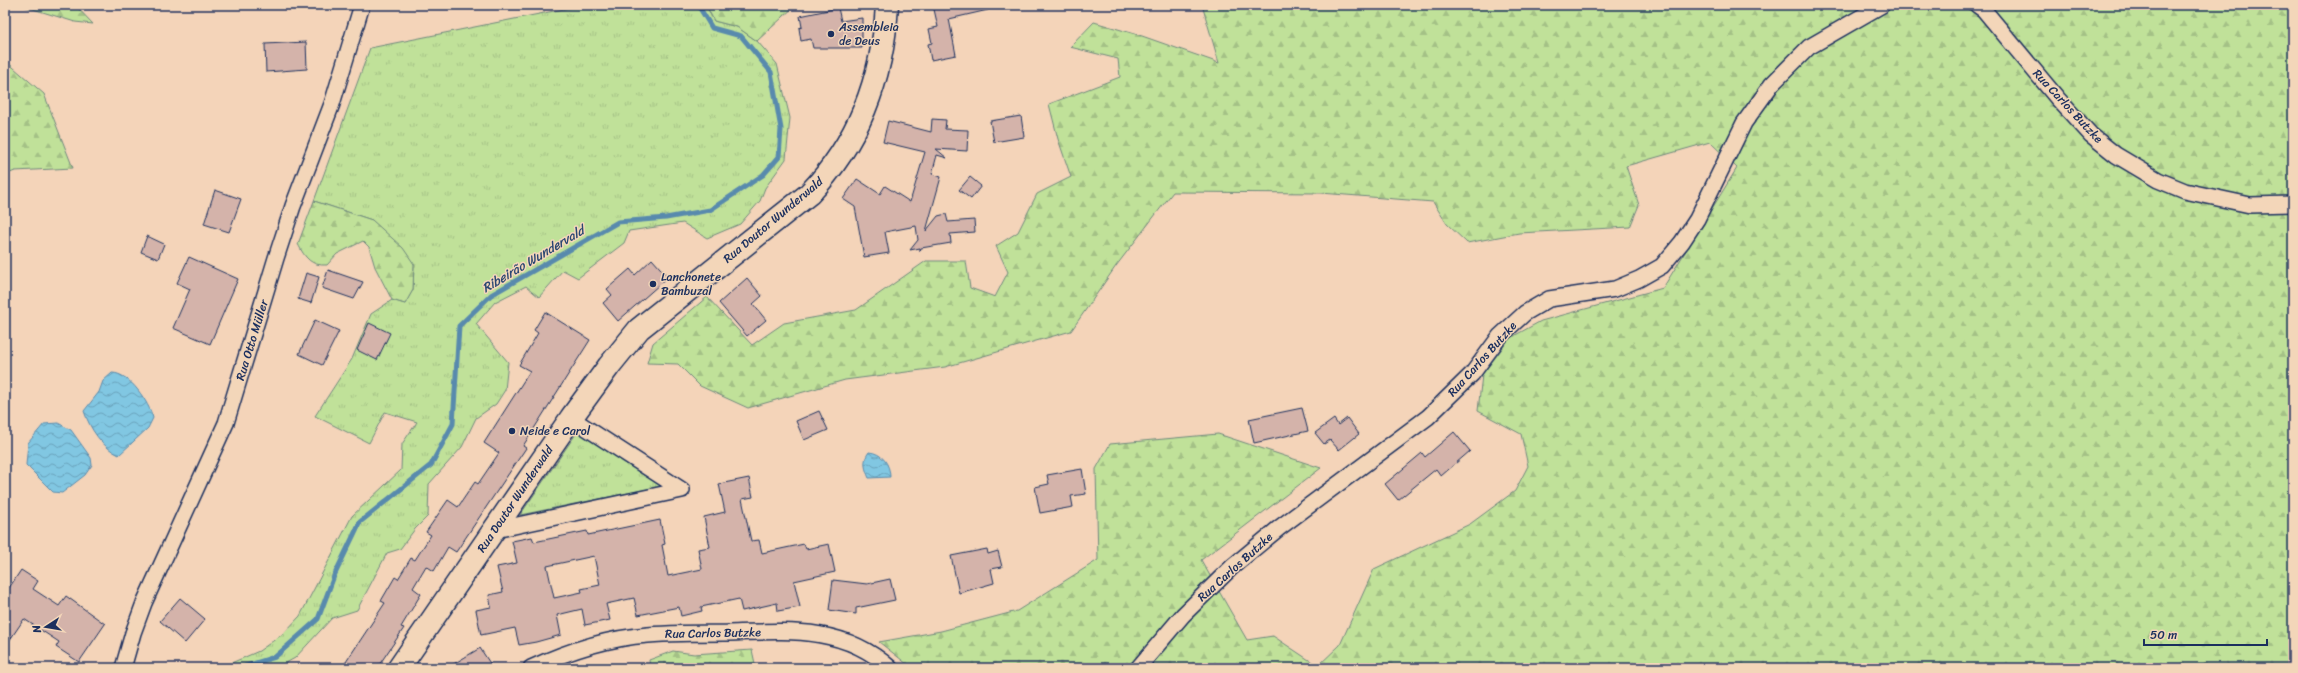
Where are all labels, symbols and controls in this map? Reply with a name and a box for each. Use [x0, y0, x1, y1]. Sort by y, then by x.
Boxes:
place label: Assembleia de Deus [838, 16, 899, 52]
marker: Assembleia de Deus [826, 29, 836, 39]
street label: Rua Carlos Butzke [2027, 63, 2109, 149]
street label: Rua Doutor Wunderwald [718, 171, 829, 269]
water label: Ribeirão Wundervald [477, 218, 591, 299]
place label: Lanchonete Bambuzal [661, 266, 721, 302]
marker: Lanchonete Bambuzal [648, 279, 658, 289]
street label: Rua Otto Müller [229, 296, 275, 383]
street label: Rua Carlos Butzke [1442, 316, 1522, 402]
place label: Neide e Carol [520, 420, 591, 442]
marker: Neide e Carol [507, 426, 517, 436]
street label: Rua Doutor Wunderwald [471, 440, 560, 557]
street label: Rua Carlos Butzke [1192, 527, 1278, 607]
north arrow [26, 607, 66, 647]
street label: Rua Carlos Butzke [665, 621, 761, 645]
scale bar [2144, 621, 2267, 647]
text: N [27, 623, 47, 636]
text: 50 m [2150, 624, 2177, 646]

